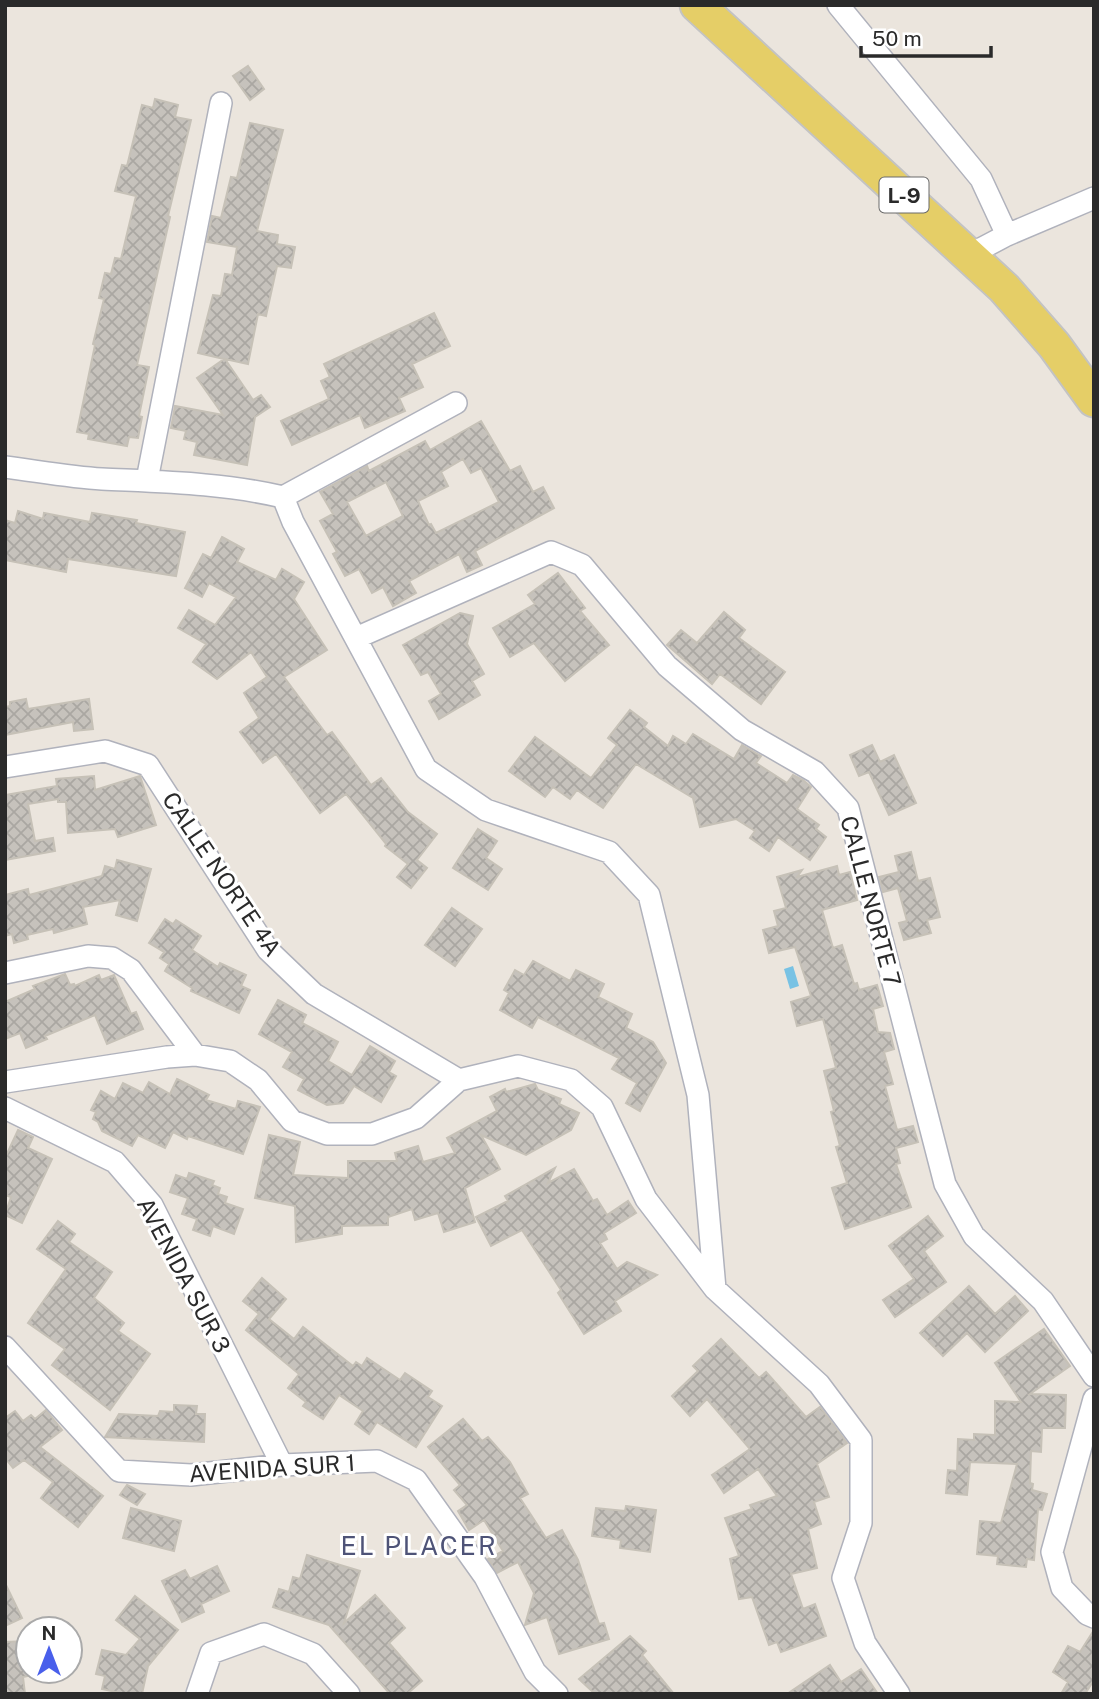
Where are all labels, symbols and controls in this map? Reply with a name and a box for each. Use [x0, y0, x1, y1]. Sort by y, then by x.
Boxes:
scale bar [861, 14, 990, 58]
text: 50 m [872, 26, 922, 51]
road number: L-9 [880, 178, 928, 212]
street label: CALLE NORTE 4A [157, 787, 287, 961]
street label: CALLE NORTE 7 [835, 813, 907, 989]
street label: AVENIDA SUR 3 [132, 1193, 236, 1357]
street label: AVENIDA SUR 1 [188, 1449, 356, 1487]
district label: EL PLACER [341, 1530, 497, 1561]
north arrow [14, 1615, 84, 1685]
text: N [42, 1622, 56, 1644]

